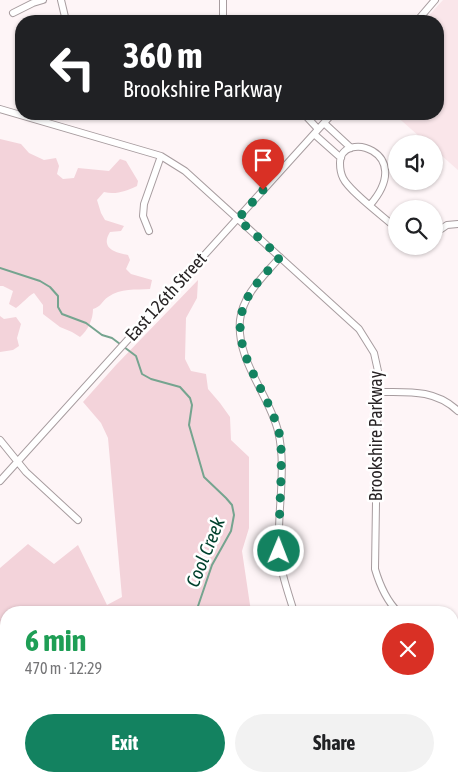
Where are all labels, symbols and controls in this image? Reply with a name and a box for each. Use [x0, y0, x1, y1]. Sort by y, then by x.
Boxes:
icon: left [40, 35, 105, 100]
text: 360 m [123, 35, 202, 75]
text: Brookshire Parkway [123, 76, 282, 102]
map controls [388, 135, 443, 255]
button: sound [388, 135, 443, 190]
pin [242, 139, 284, 190]
icon: arrive [249, 146, 277, 174]
button: search [388, 200, 443, 255]
street label: East 126th Street [121, 248, 211, 345]
street label: Brookshire Parkway [365, 371, 386, 501]
water label: Cool Creek [181, 514, 229, 590]
position arrow [252, 524, 304, 576]
text: 6 min [25, 623, 86, 657]
button: close [382, 623, 434, 675]
text: 470 m · 12:29 [25, 659, 102, 677]
button: Exit [25, 714, 225, 772]
button: Share [235, 714, 434, 772]

